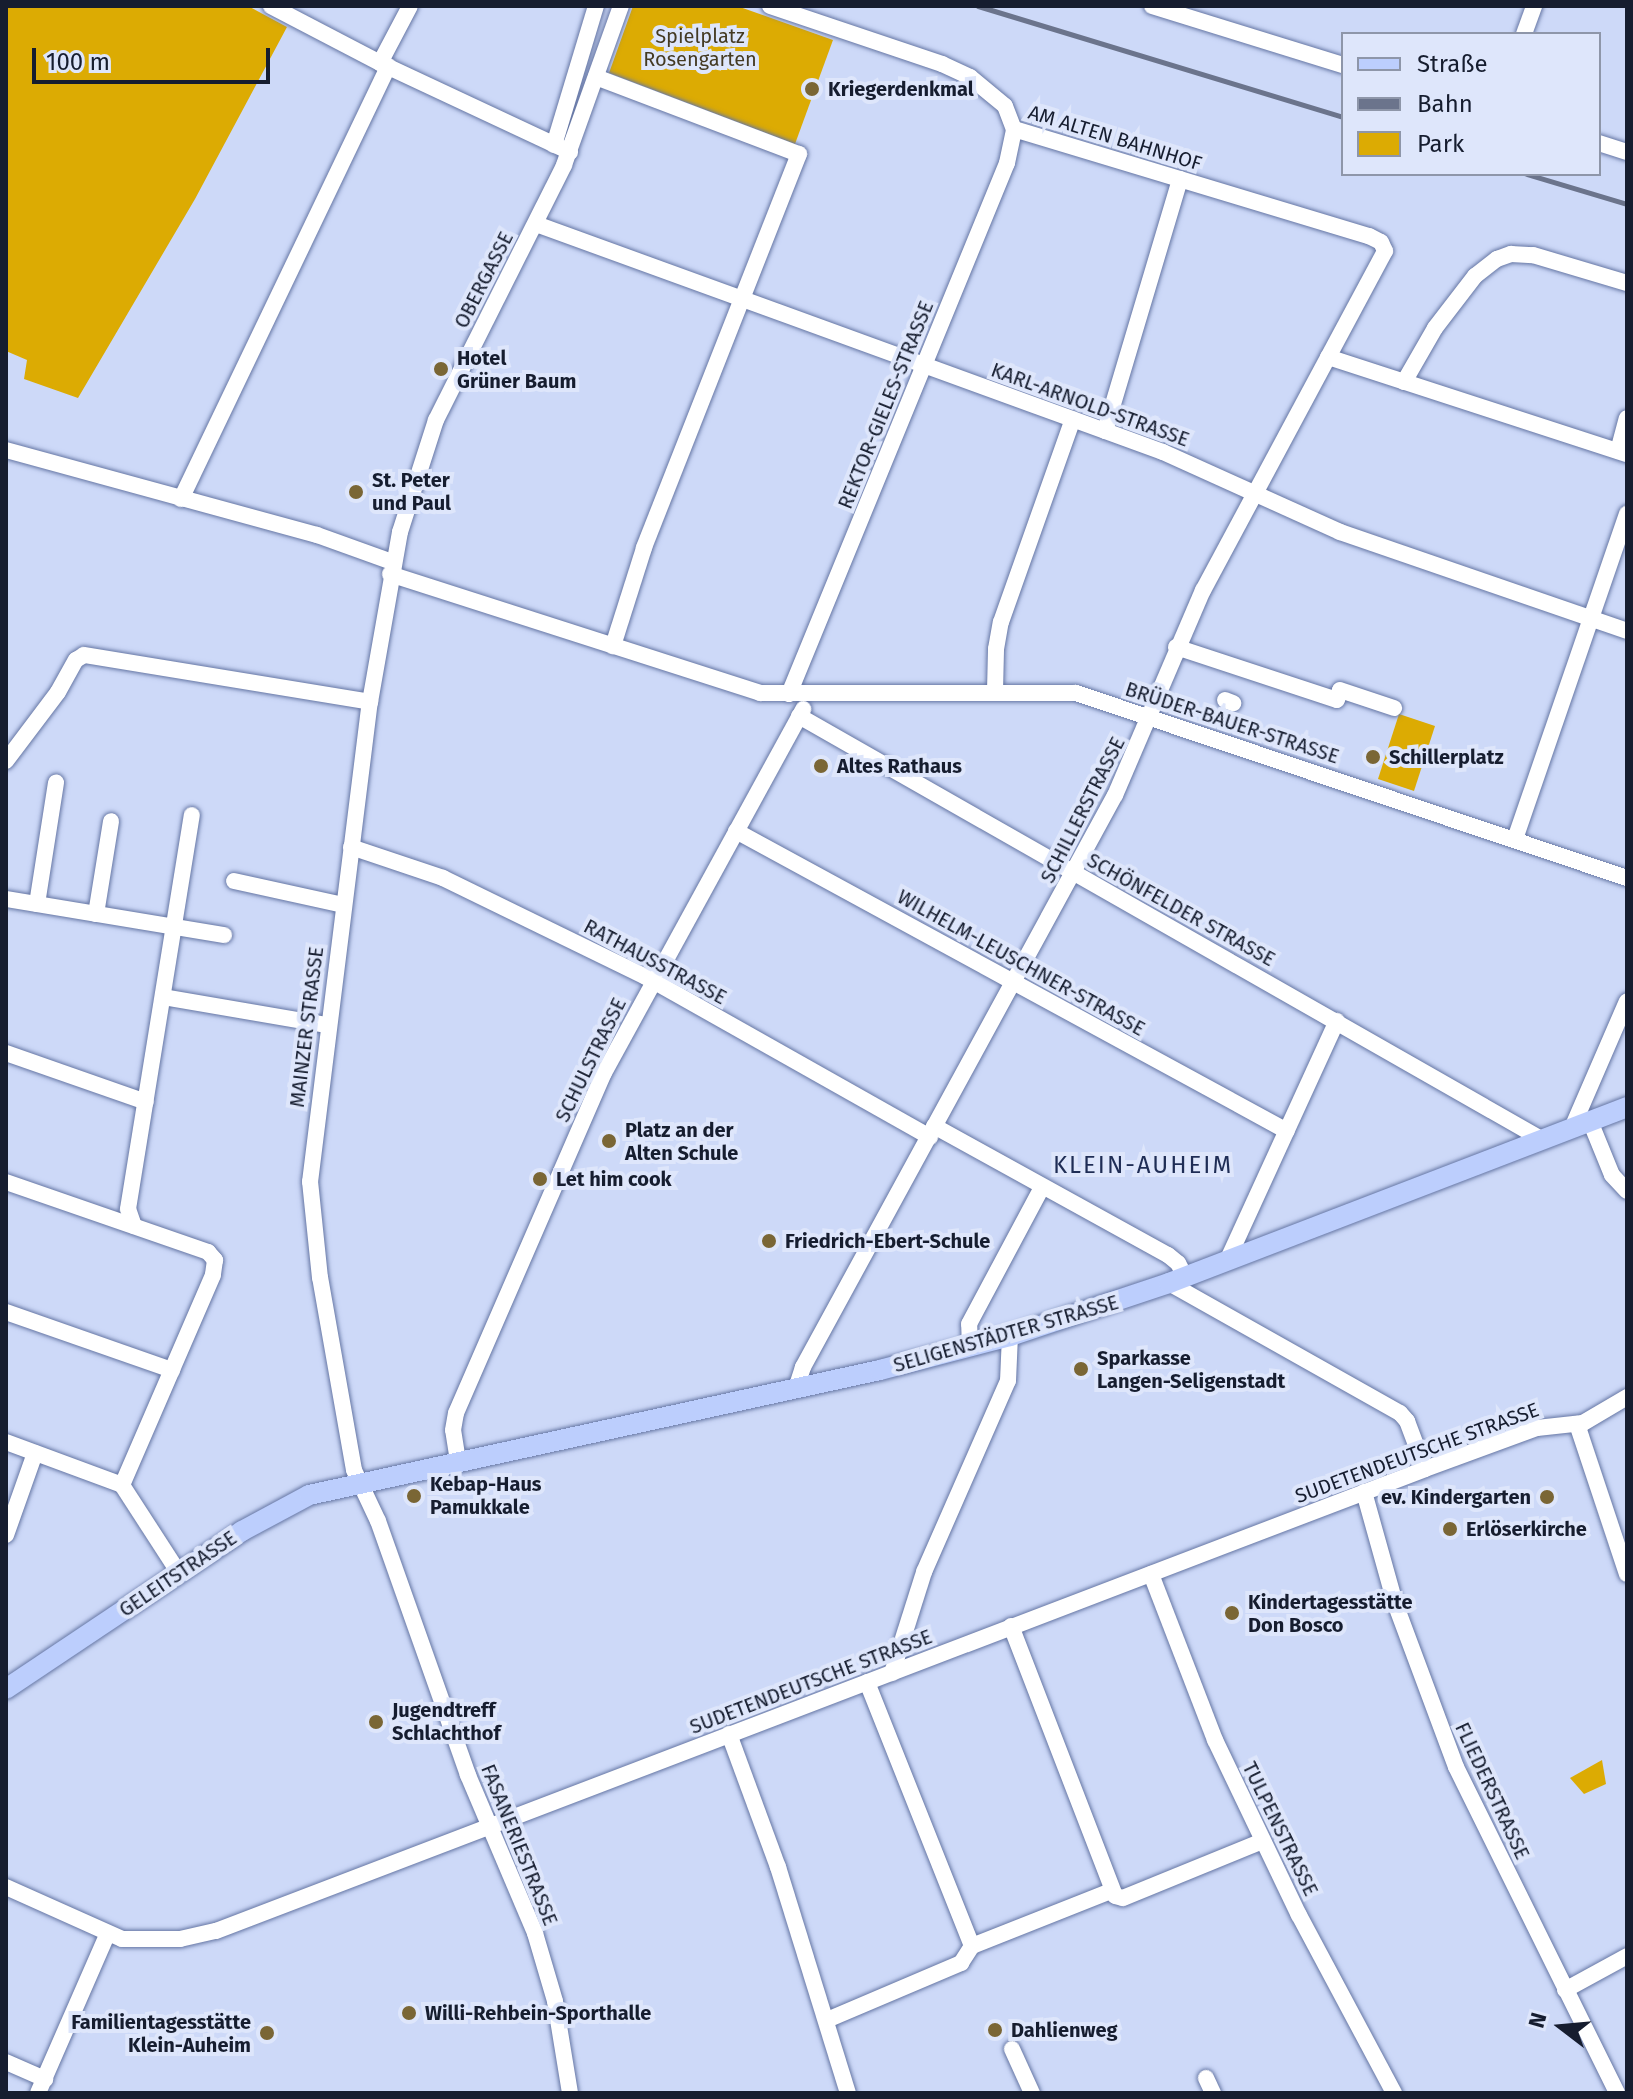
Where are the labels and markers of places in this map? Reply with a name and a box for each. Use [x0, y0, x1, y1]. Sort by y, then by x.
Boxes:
place label: Kriegerdenkmal [828, 77, 974, 101]
marker: Kriegerdenkmal [803, 80, 821, 98]
place label: Hotel Grüner Baum [457, 346, 576, 393]
marker: Hotel Grüner Baum [432, 360, 450, 378]
place label: St. Peter und Paul [372, 468, 451, 515]
marker: St. Peter und Paul [347, 483, 365, 501]
place label: Schillerplatz [1389, 745, 1504, 769]
marker: Schillerplatz [1364, 748, 1382, 766]
place label: Altes Rathaus [837, 754, 962, 778]
marker: Altes Rathaus [812, 757, 830, 775]
place label: Platz an der Alten Schule [625, 1118, 738, 1165]
marker: Platz an der Alten Schule [600, 1132, 618, 1150]
place label: Let him cook [556, 1167, 672, 1191]
marker: Let him cook [531, 1170, 549, 1188]
place label: Friedrich-Ebert-Schule [785, 1229, 990, 1253]
marker: Friedrich-Ebert-Schule [760, 1232, 778, 1250]
place label: Sparkasse Langen-Seligenstadt [1097, 1346, 1285, 1393]
marker: Sparkasse Langen-Seligenstadt [1072, 1360, 1090, 1378]
place label: Kebap-Haus Pamukkale [430, 1472, 541, 1519]
place label: ev. Kindergarten [1381, 1485, 1531, 1509]
marker: Kebap-Haus Pamukkale [405, 1487, 423, 1505]
marker: ev. Kindergarten [1538, 1488, 1556, 1506]
place label: Erlöserkirche [1466, 1517, 1587, 1541]
marker: Erlöserkirche [1441, 1520, 1459, 1538]
place label: Kindertagesstätte Don Bosco [1248, 1590, 1412, 1637]
marker: Kindertagesstätte Don Bosco [1223, 1604, 1241, 1622]
place label: Jugendtreff Schlachthof [392, 1698, 501, 1745]
marker: Jugendtreff Schlachthof [367, 1713, 385, 1731]
place label: Willi-Rehbein-Sporthalle [425, 2001, 651, 2025]
marker: Willi-Rehbein-Sporthalle [400, 2004, 418, 2022]
place label: Familientagesstätte Klein-Auheim [71, 2010, 251, 2057]
place label: Dahlienweg [1011, 2018, 1118, 2042]
marker: Dahlienweg [986, 2021, 1004, 2039]
marker: Familientagesstätte Klein-Auheim [258, 2024, 276, 2042]

